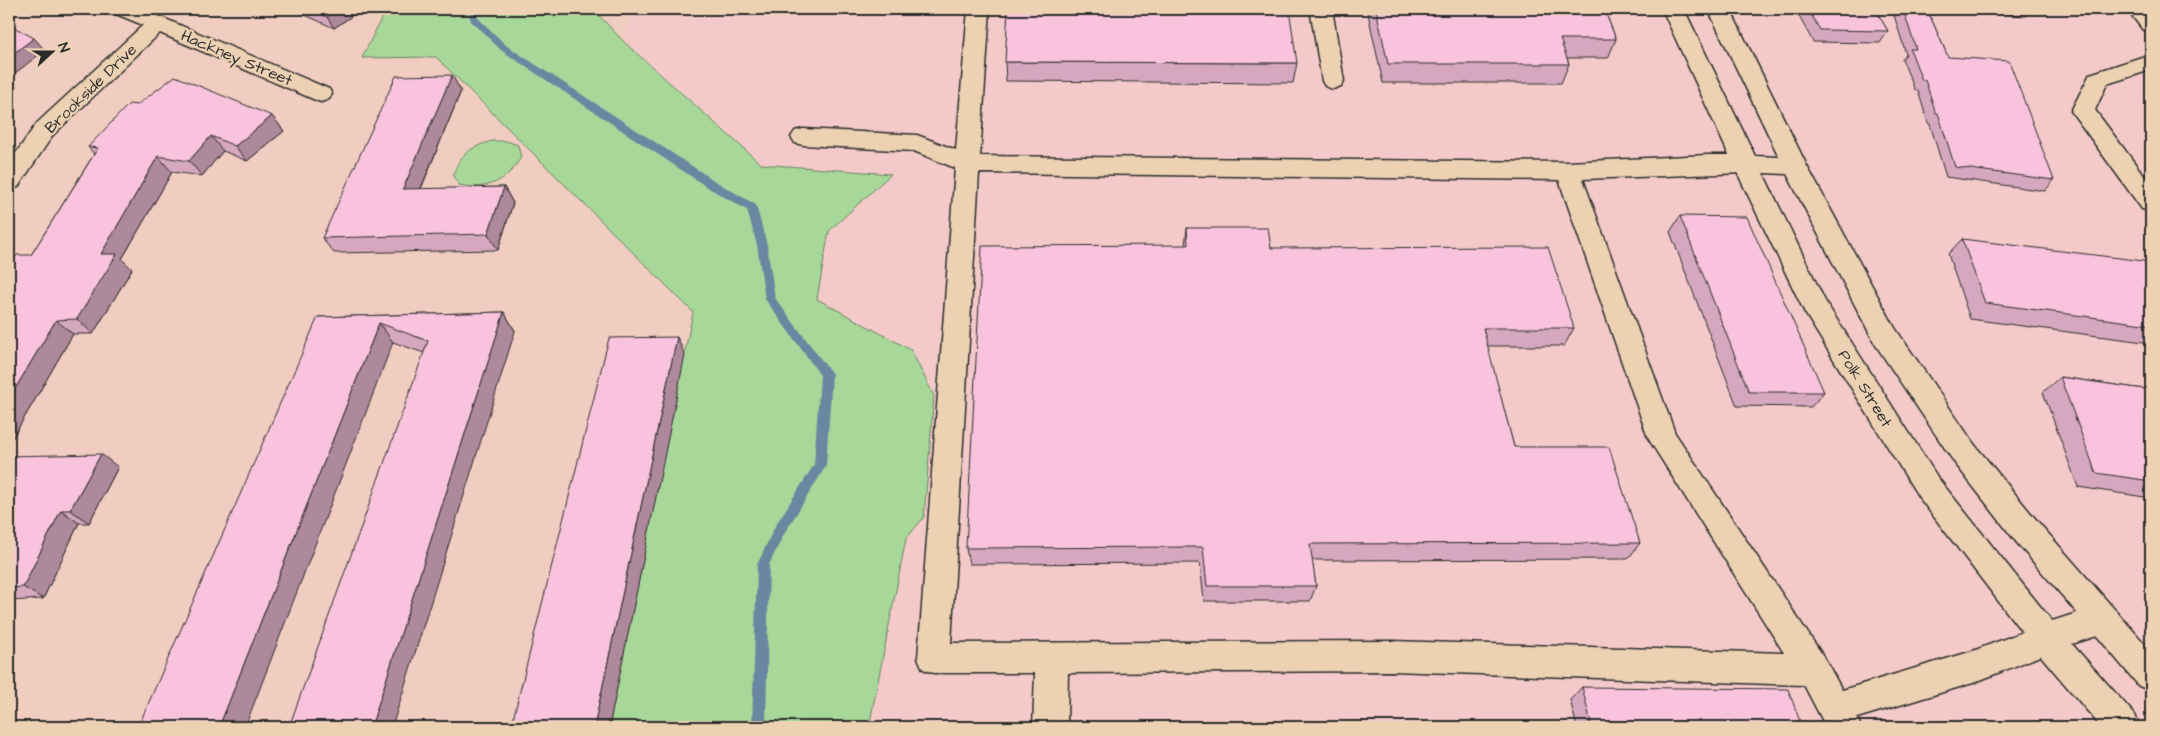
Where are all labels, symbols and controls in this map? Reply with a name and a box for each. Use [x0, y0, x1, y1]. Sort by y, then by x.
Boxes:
street label: Hackney Street [177, 25, 296, 92]
north arrow [28, 28, 78, 78]
street label: Brookside Drive [40, 39, 142, 138]
text: N [52, 40, 74, 56]
street label: Polk Street [1833, 346, 1898, 432]

